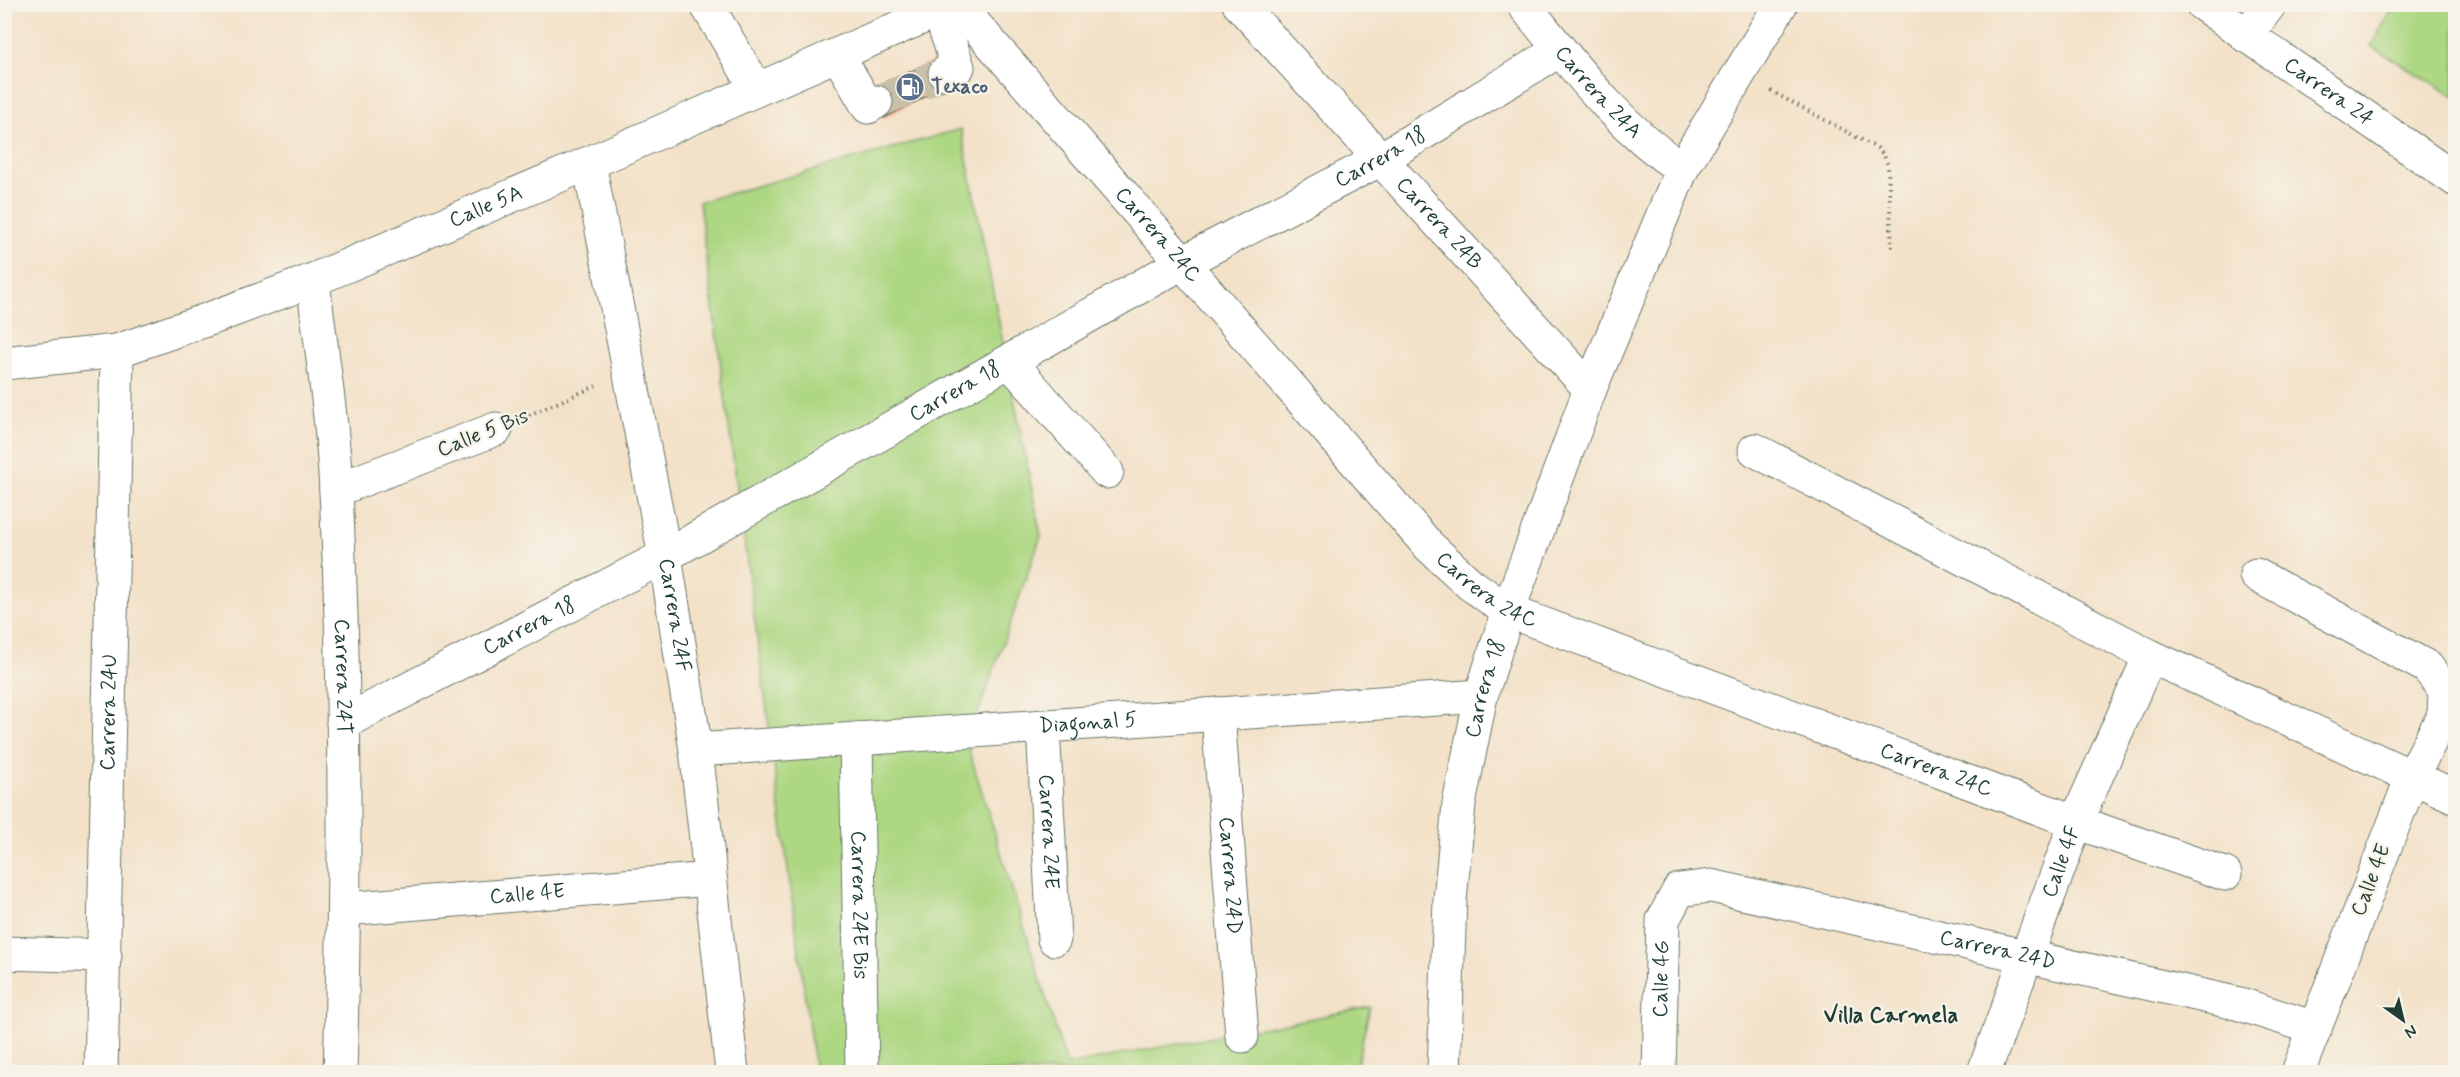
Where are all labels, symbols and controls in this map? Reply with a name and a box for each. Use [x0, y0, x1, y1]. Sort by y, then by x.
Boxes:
street label: Carrera 24A [1548, 40, 1648, 145]
street label: Carrera 24 [2278, 51, 2379, 133]
fuel station icon: Texaco [894, 71, 926, 103]
place label: Texaco [931, 73, 989, 101]
street label: Carrera 18 [1330, 120, 1432, 195]
street label: Carrera 24B [1389, 171, 1489, 276]
street label: Calle 5A [445, 179, 527, 235]
street label: Carrera 24C [1109, 181, 1207, 289]
street label: Carrera 18 [904, 355, 1006, 429]
street label: Calle 5 Bis [433, 402, 533, 464]
street label: Carrera 24C [1430, 545, 1541, 635]
street label: Carrera 24F [652, 556, 697, 674]
street label: Carrera 18 [478, 591, 581, 662]
street label: Carrera 24T [327, 618, 358, 734]
street label: Carrera 18 [1459, 636, 1512, 740]
street label: Carrera 24U [94, 653, 124, 771]
street label: Diagonal 5 [1038, 706, 1138, 740]
street label: Carrera 24C [1876, 736, 1997, 804]
street label: Carrera 24E [1032, 773, 1065, 890]
street label: Carrera 24D [1212, 816, 1248, 935]
street label: Calle 4F [2035, 822, 2087, 901]
street label: Carrera 24E Bis [844, 830, 874, 980]
street label: Calle 4E [2344, 840, 2398, 920]
street label: Calle 4E [489, 877, 566, 911]
street label: Carrera 24D [1937, 923, 2058, 976]
street label: Calle 4G [1646, 940, 1676, 1018]
north arrow [2373, 990, 2433, 1050]
district label: Villa Carmela [1824, 1002, 1959, 1030]
text: N [2400, 1020, 2421, 1043]

